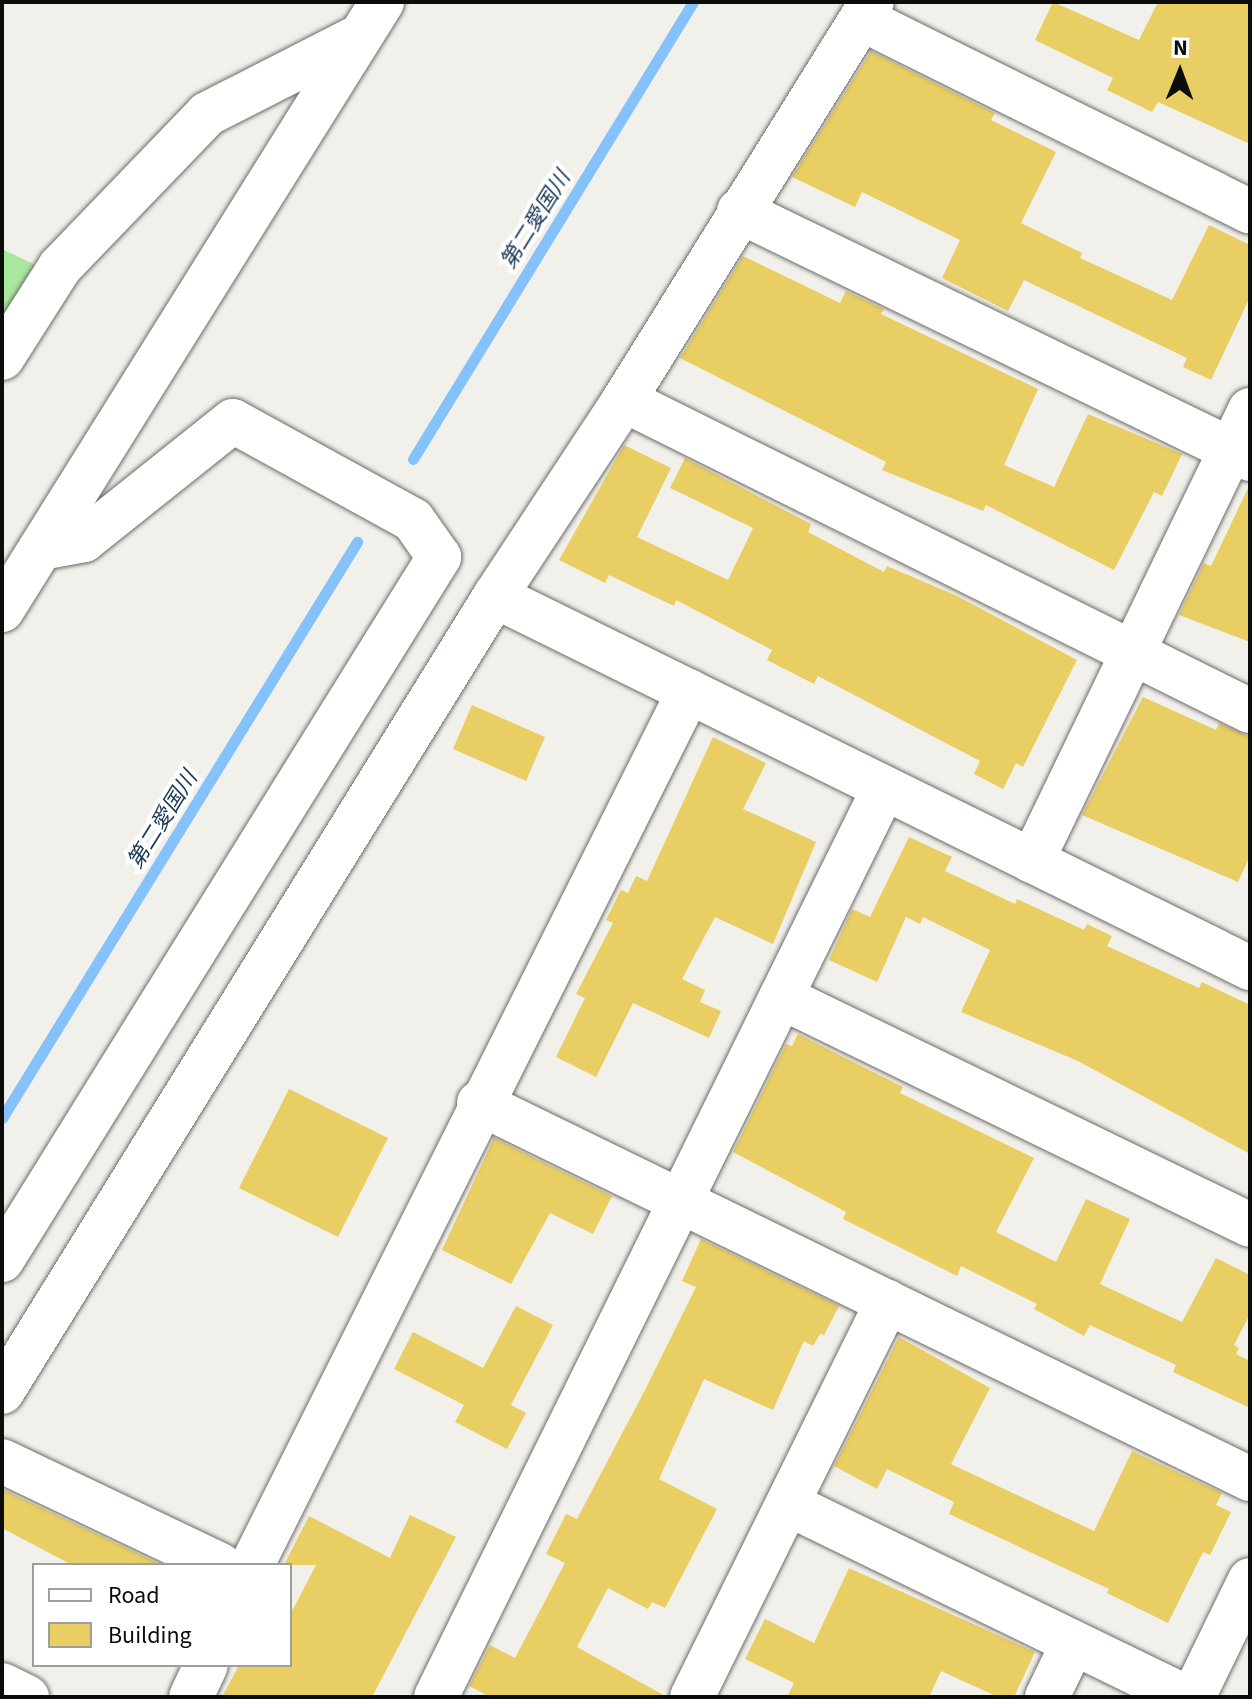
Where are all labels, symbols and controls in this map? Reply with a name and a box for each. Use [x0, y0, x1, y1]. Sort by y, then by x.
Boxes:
north arrow [1140, 32, 1220, 112]
text: N [1173, 32, 1188, 64]
water label: 第二愛国川 [496, 166, 576, 274]
water label: 第二愛国川 [123, 766, 203, 874]
legend [32, 1563, 292, 1667]
text: Road [108, 1578, 160, 1613]
text: Building [108, 1618, 192, 1653]

